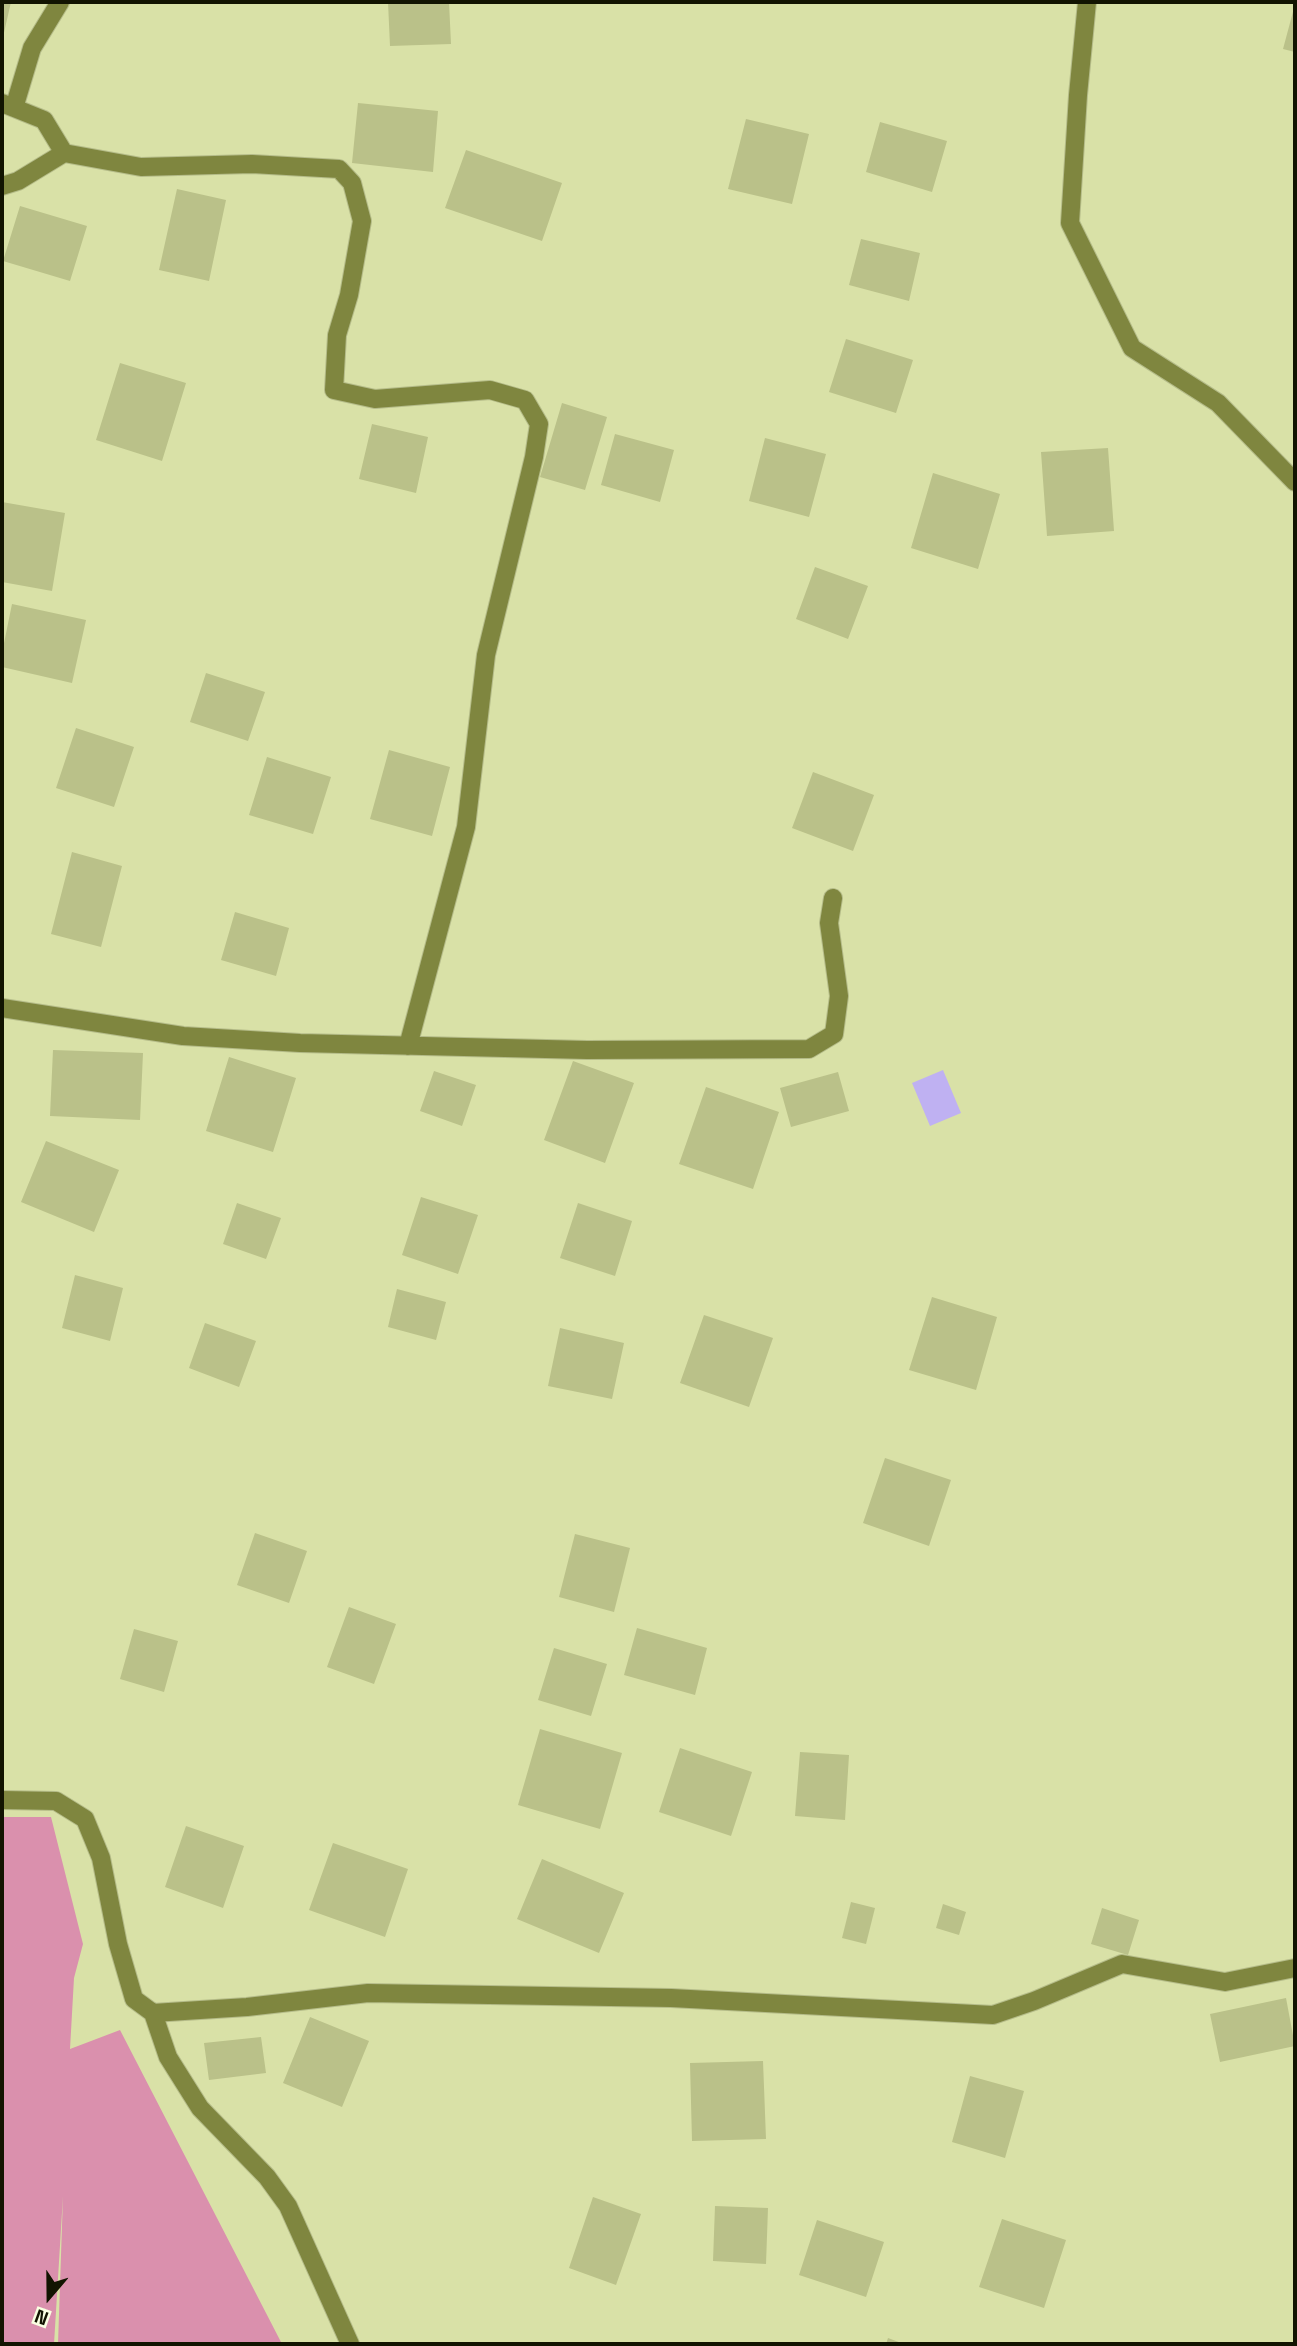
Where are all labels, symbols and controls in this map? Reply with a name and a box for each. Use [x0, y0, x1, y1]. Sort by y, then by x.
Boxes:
north arrow [14, 2262, 84, 2332]
text: N [31, 2303, 52, 2331]

